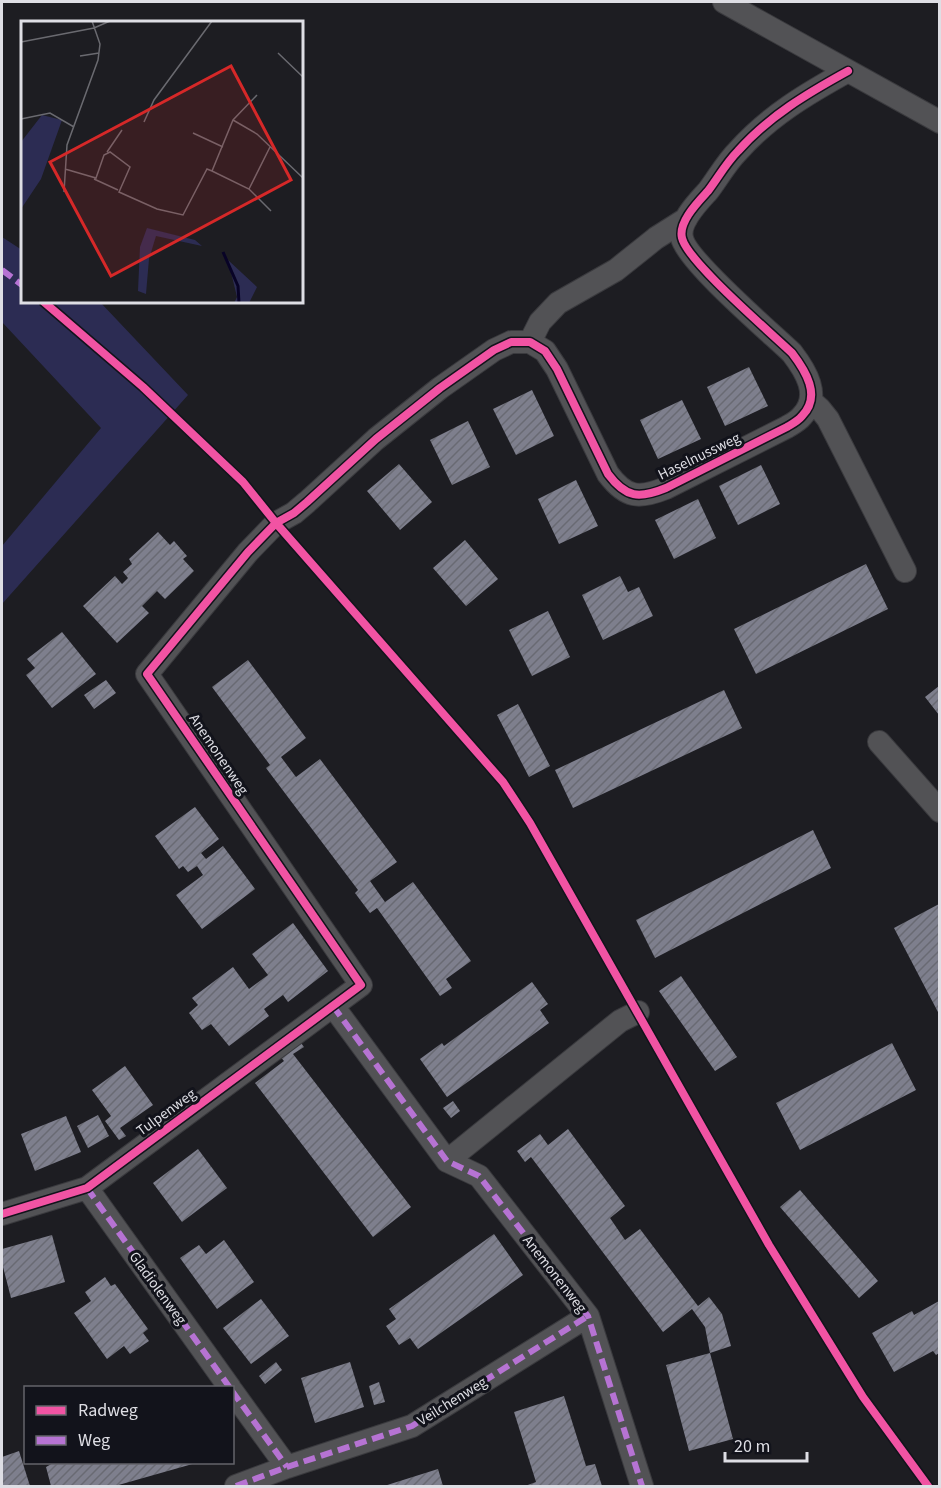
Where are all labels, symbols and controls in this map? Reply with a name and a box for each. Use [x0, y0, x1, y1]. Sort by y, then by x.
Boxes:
inset map [21, 21, 303, 303]
street label: Haselnussweg [654, 427, 744, 485]
street label: Anemonenweg [184, 710, 254, 799]
street label: Tulpenweg [132, 1083, 201, 1141]
street label: Anemonenweg [517, 1231, 592, 1318]
street label: Gladiolenweg [124, 1247, 192, 1330]
street label: Veilchenweg [413, 1371, 492, 1431]
legend [24, 1386, 234, 1464]
text: Radweg [78, 1398, 138, 1423]
scale bar [725, 1425, 808, 1463]
text: Weg [78, 1428, 110, 1453]
text: 20 m [734, 1434, 770, 1459]

